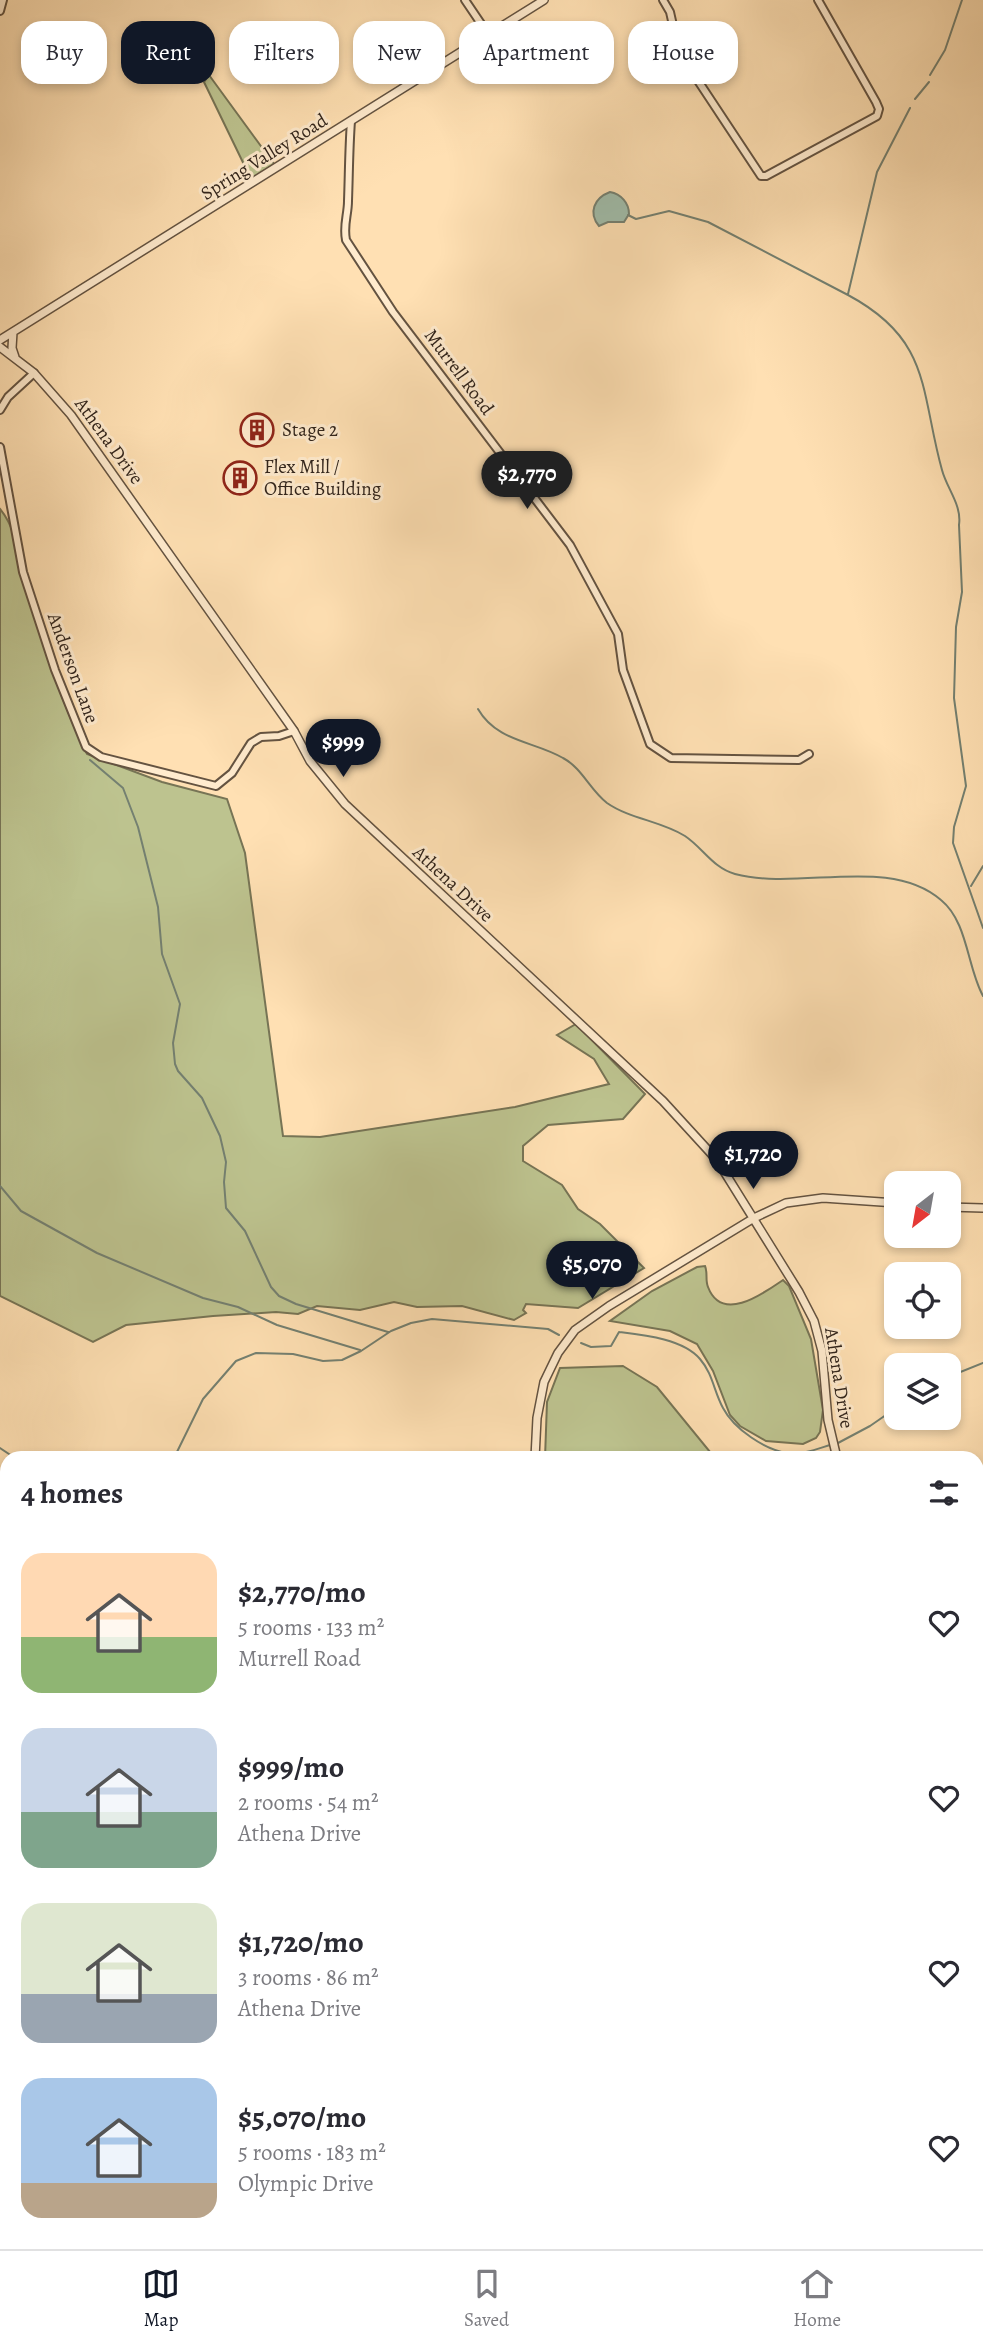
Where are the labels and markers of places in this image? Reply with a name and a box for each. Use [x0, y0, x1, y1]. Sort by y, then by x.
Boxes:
building icon: Stage 2 [238, 411, 276, 449]
place label: Stage 2 [282, 417, 338, 443]
pin: $2,770 [470, 452, 584, 511]
place label: Flex Mill / Office Building [264, 454, 382, 502]
building icon: Flex Mill / Office Building [221, 459, 259, 497]
pin: $999 [302, 720, 384, 779]
pin: $1,720 [696, 1132, 810, 1191]
pin: $5,070 [535, 1242, 649, 1301]

